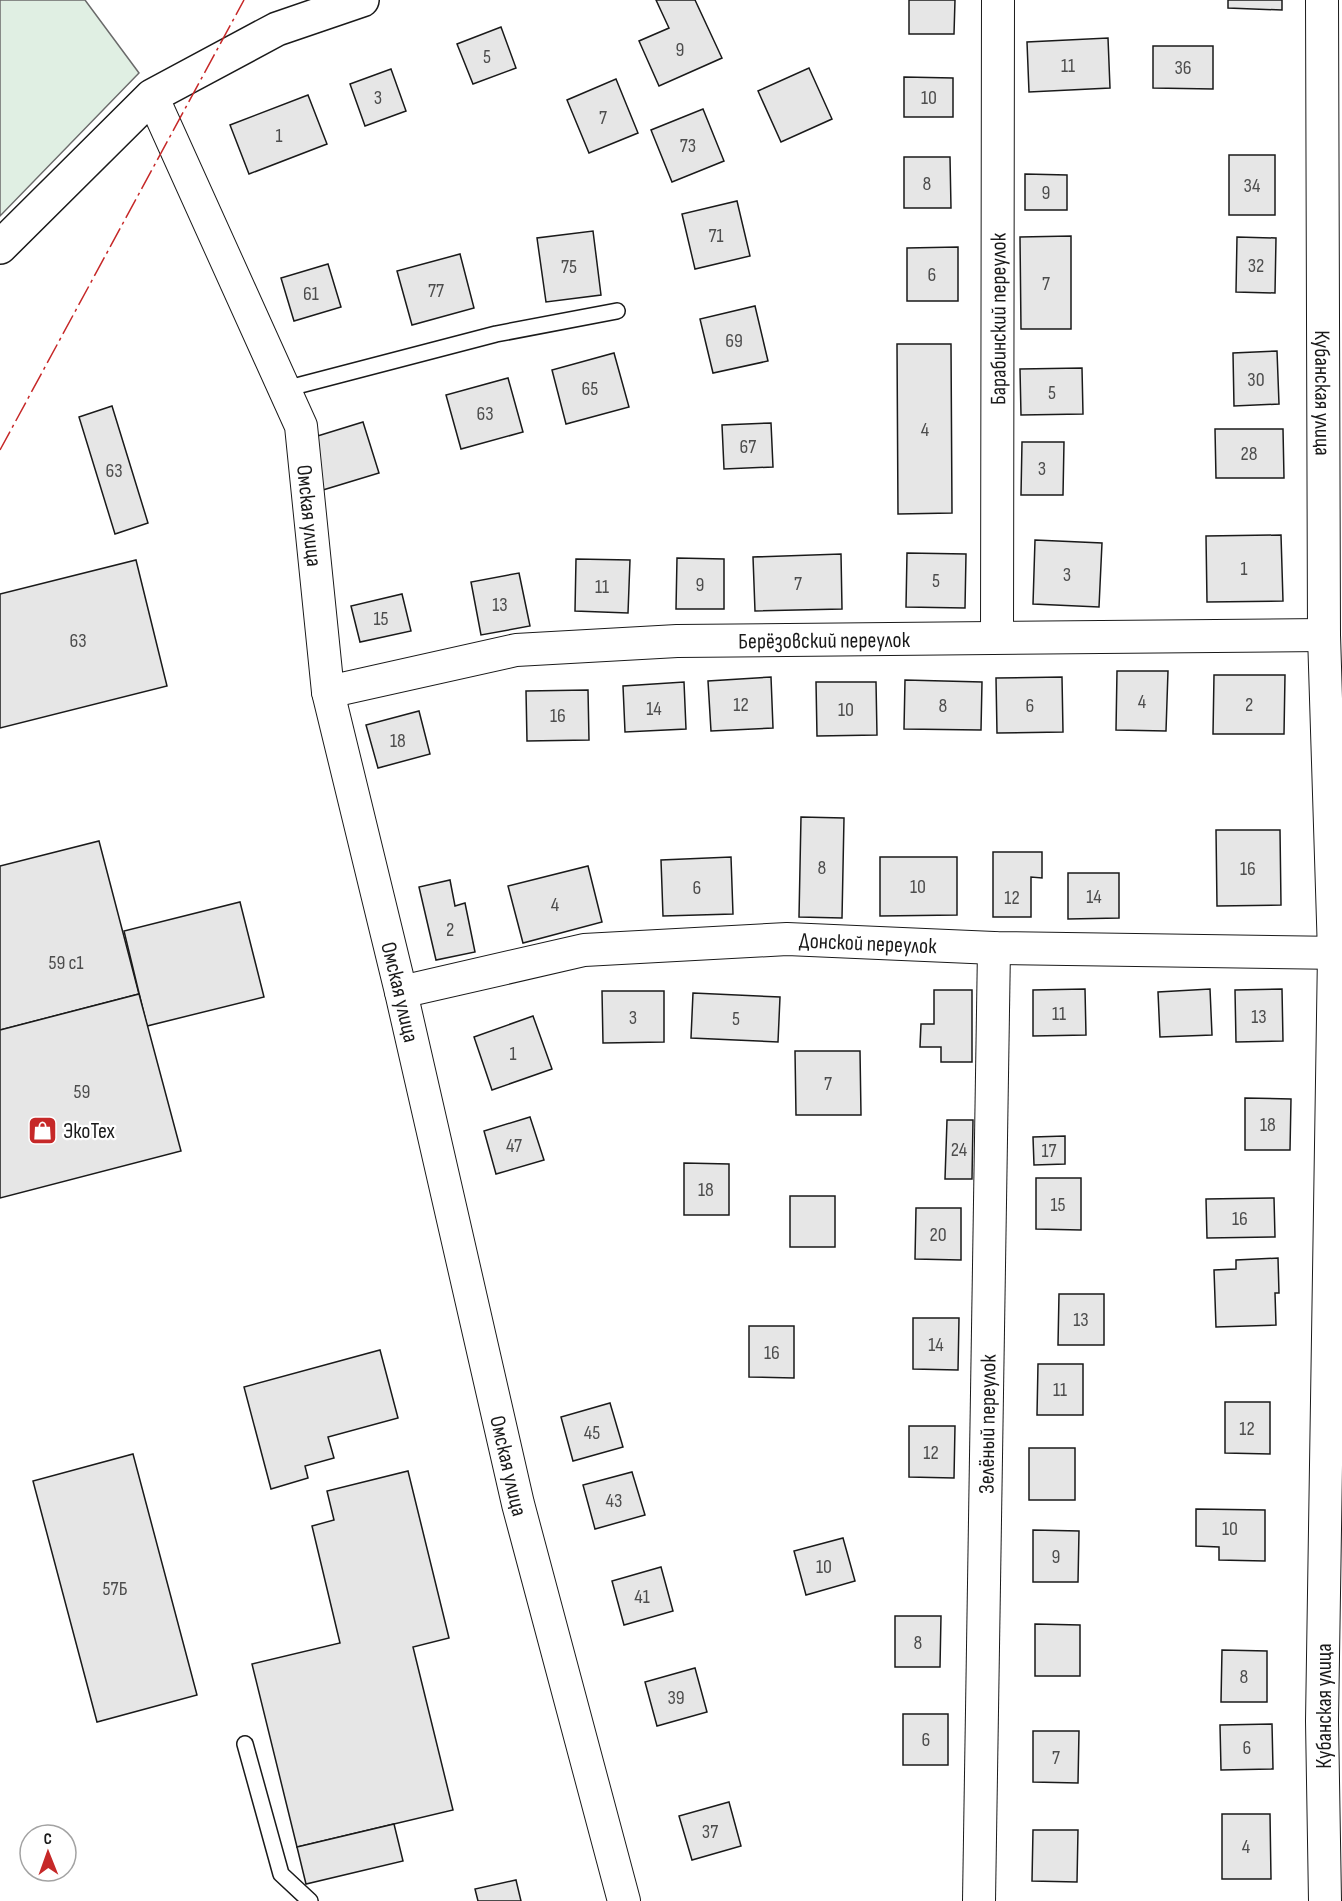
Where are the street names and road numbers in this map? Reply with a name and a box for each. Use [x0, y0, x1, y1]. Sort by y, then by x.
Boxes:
street label: Барабинский переулок [985, 232, 1013, 405]
street label: Кубанская улица [1308, 330, 1335, 456]
street label: Омская улица [290, 463, 327, 568]
street label: Берёзовский переулок [738, 627, 911, 655]
street label: Донской переулок [799, 928, 938, 961]
street label: Омская улица [374, 939, 424, 1045]
street label: Зелёный переулок [973, 1353, 1003, 1494]
street label: Омская улица [483, 1413, 533, 1519]
street label: Кубанская улица [1311, 1643, 1338, 1769]

